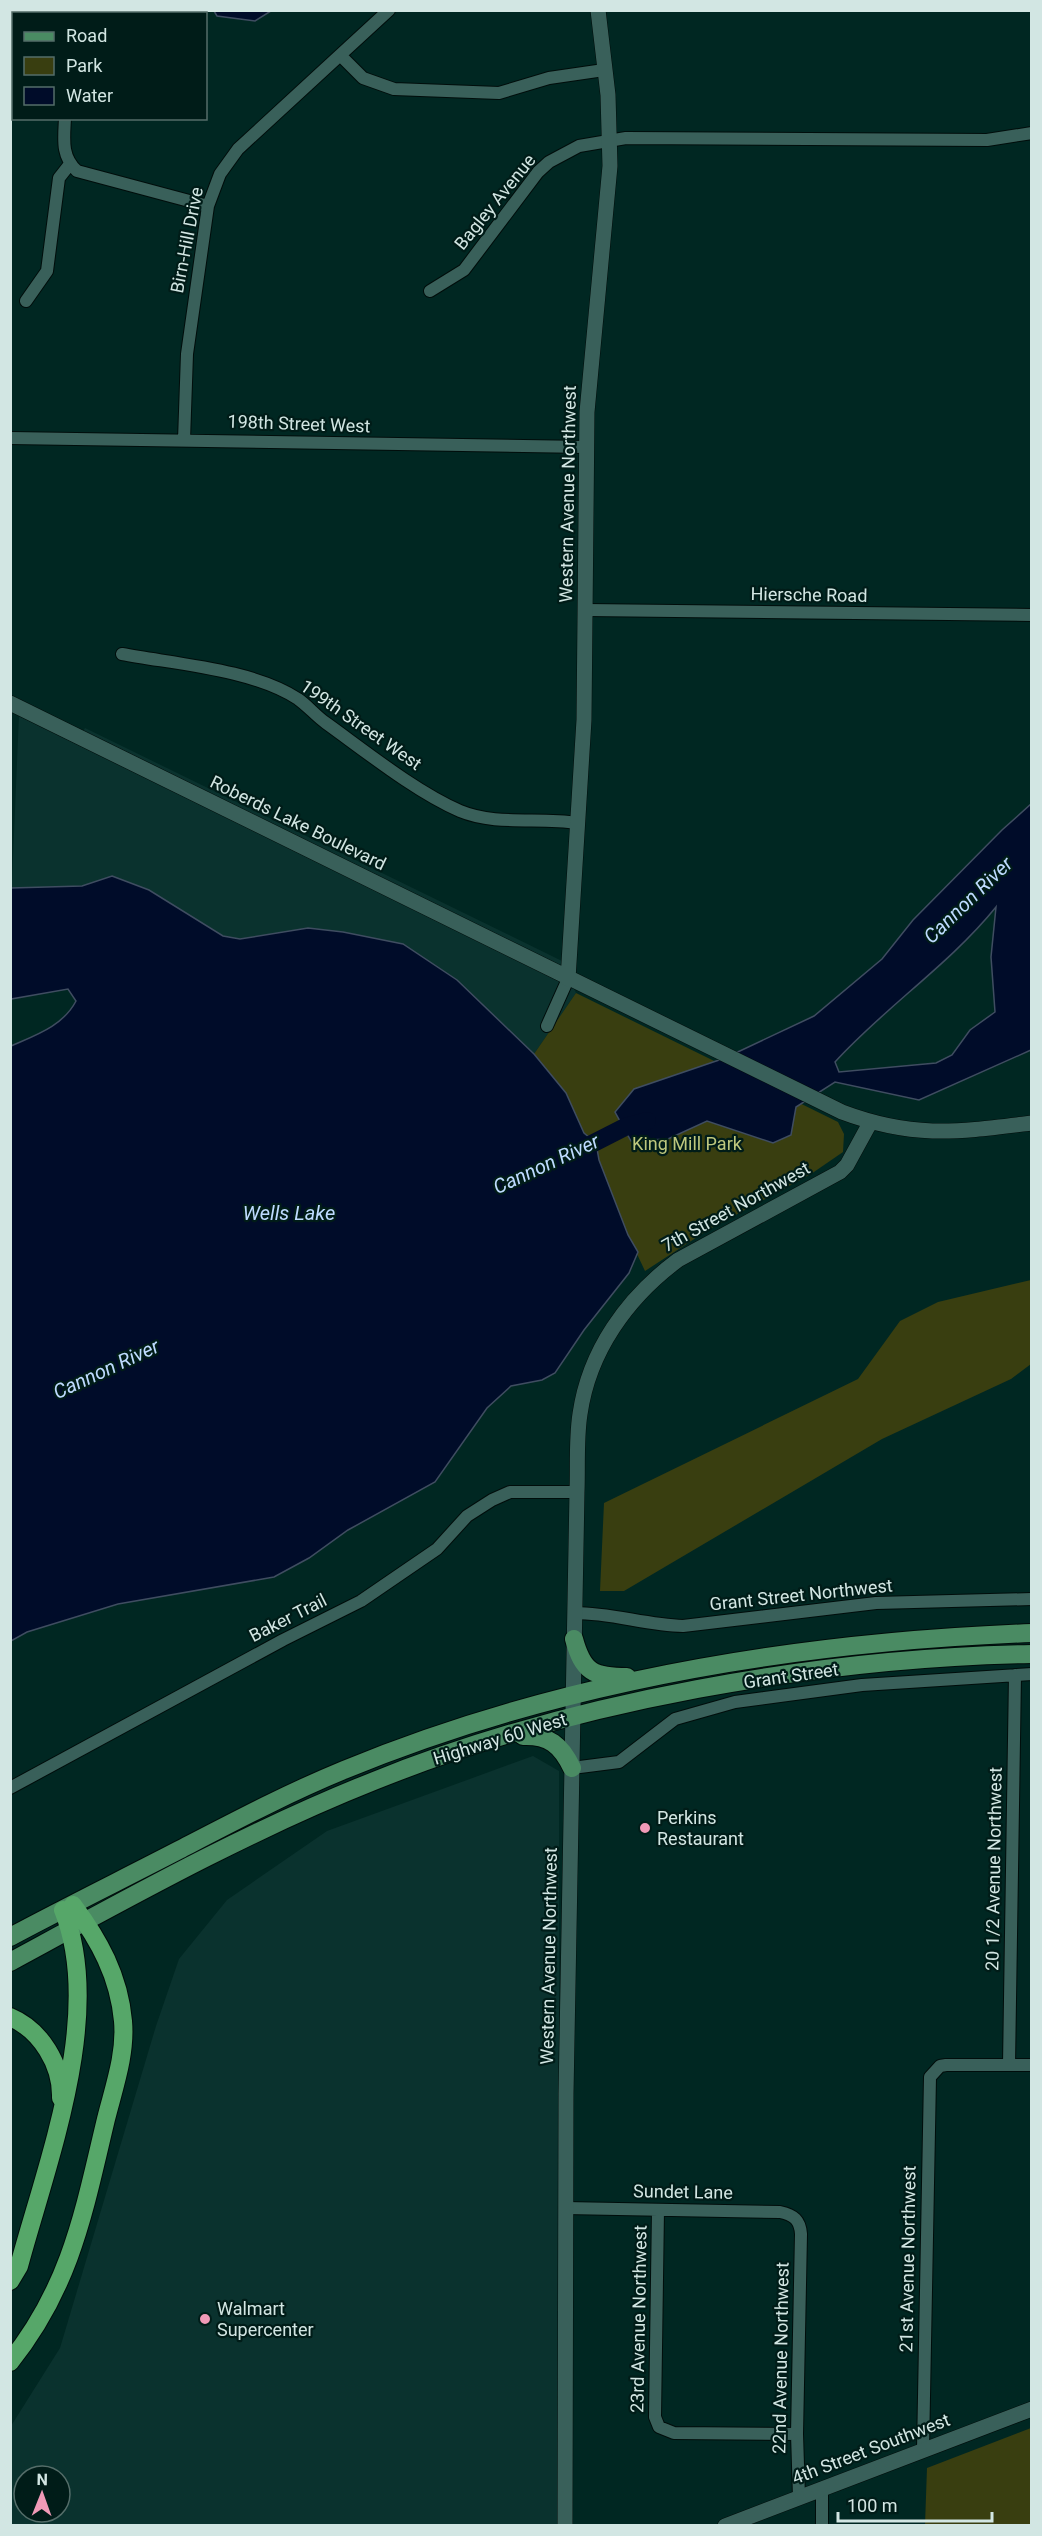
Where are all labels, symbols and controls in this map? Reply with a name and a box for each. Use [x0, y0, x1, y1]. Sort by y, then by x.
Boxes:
legend [12, 12, 207, 120]
text: Road [66, 25, 107, 46]
text: Park [66, 55, 103, 76]
text: Water [66, 85, 113, 106]
street label: Bagley Avenue [450, 150, 540, 254]
street label: Birn-Hill Drive [166, 185, 207, 295]
street label: Western Avenue Northwest [555, 385, 580, 603]
street label: 198th Street West [227, 411, 371, 436]
street label: Hiersche Road [750, 583, 868, 606]
street label: 199th Street West [297, 675, 426, 774]
street label: Roberds Lake Boulevard [207, 771, 390, 874]
water label: Cannon River [919, 851, 1018, 948]
water label: Cannon River [489, 1128, 604, 1199]
park label: King Mill Park [632, 1133, 743, 1154]
street label: 7th Street Northwest [658, 1157, 814, 1256]
water label: Wells Lake [243, 1201, 335, 1225]
water label: Cannon River [49, 1333, 164, 1404]
street label: Grant Street Northwest [708, 1574, 894, 1615]
street label: Baker Trail [246, 1589, 330, 1646]
street label: Grant Street [742, 1658, 840, 1693]
street label: Highway 60 West [431, 1708, 569, 1769]
street label: 20 1/2 Avenue Northwest [981, 1767, 1006, 1971]
place label: Perkins Restaurant [657, 1807, 744, 1849]
marker: Perkins Restaurant [638, 1821, 652, 1835]
street label: Western Avenue Northwest [536, 1847, 561, 2065]
street label: 21st Avenue Northwest [895, 2165, 920, 2353]
street label: Sundet Lane [633, 2180, 733, 2203]
street label: 23rd Avenue Northwest [626, 2225, 651, 2413]
street label: 22nd Avenue Northwest [768, 2262, 793, 2454]
place label: Walmart Supercenter [217, 2298, 314, 2340]
marker: Walmart Supercenter [198, 2312, 212, 2326]
street label: 4th Street Southwest [789, 2409, 953, 2488]
north arrow [12, 2464, 72, 2524]
text: N [36, 2470, 48, 2489]
scale bar [838, 2485, 992, 2523]
text: 100 m [847, 2495, 898, 2516]

